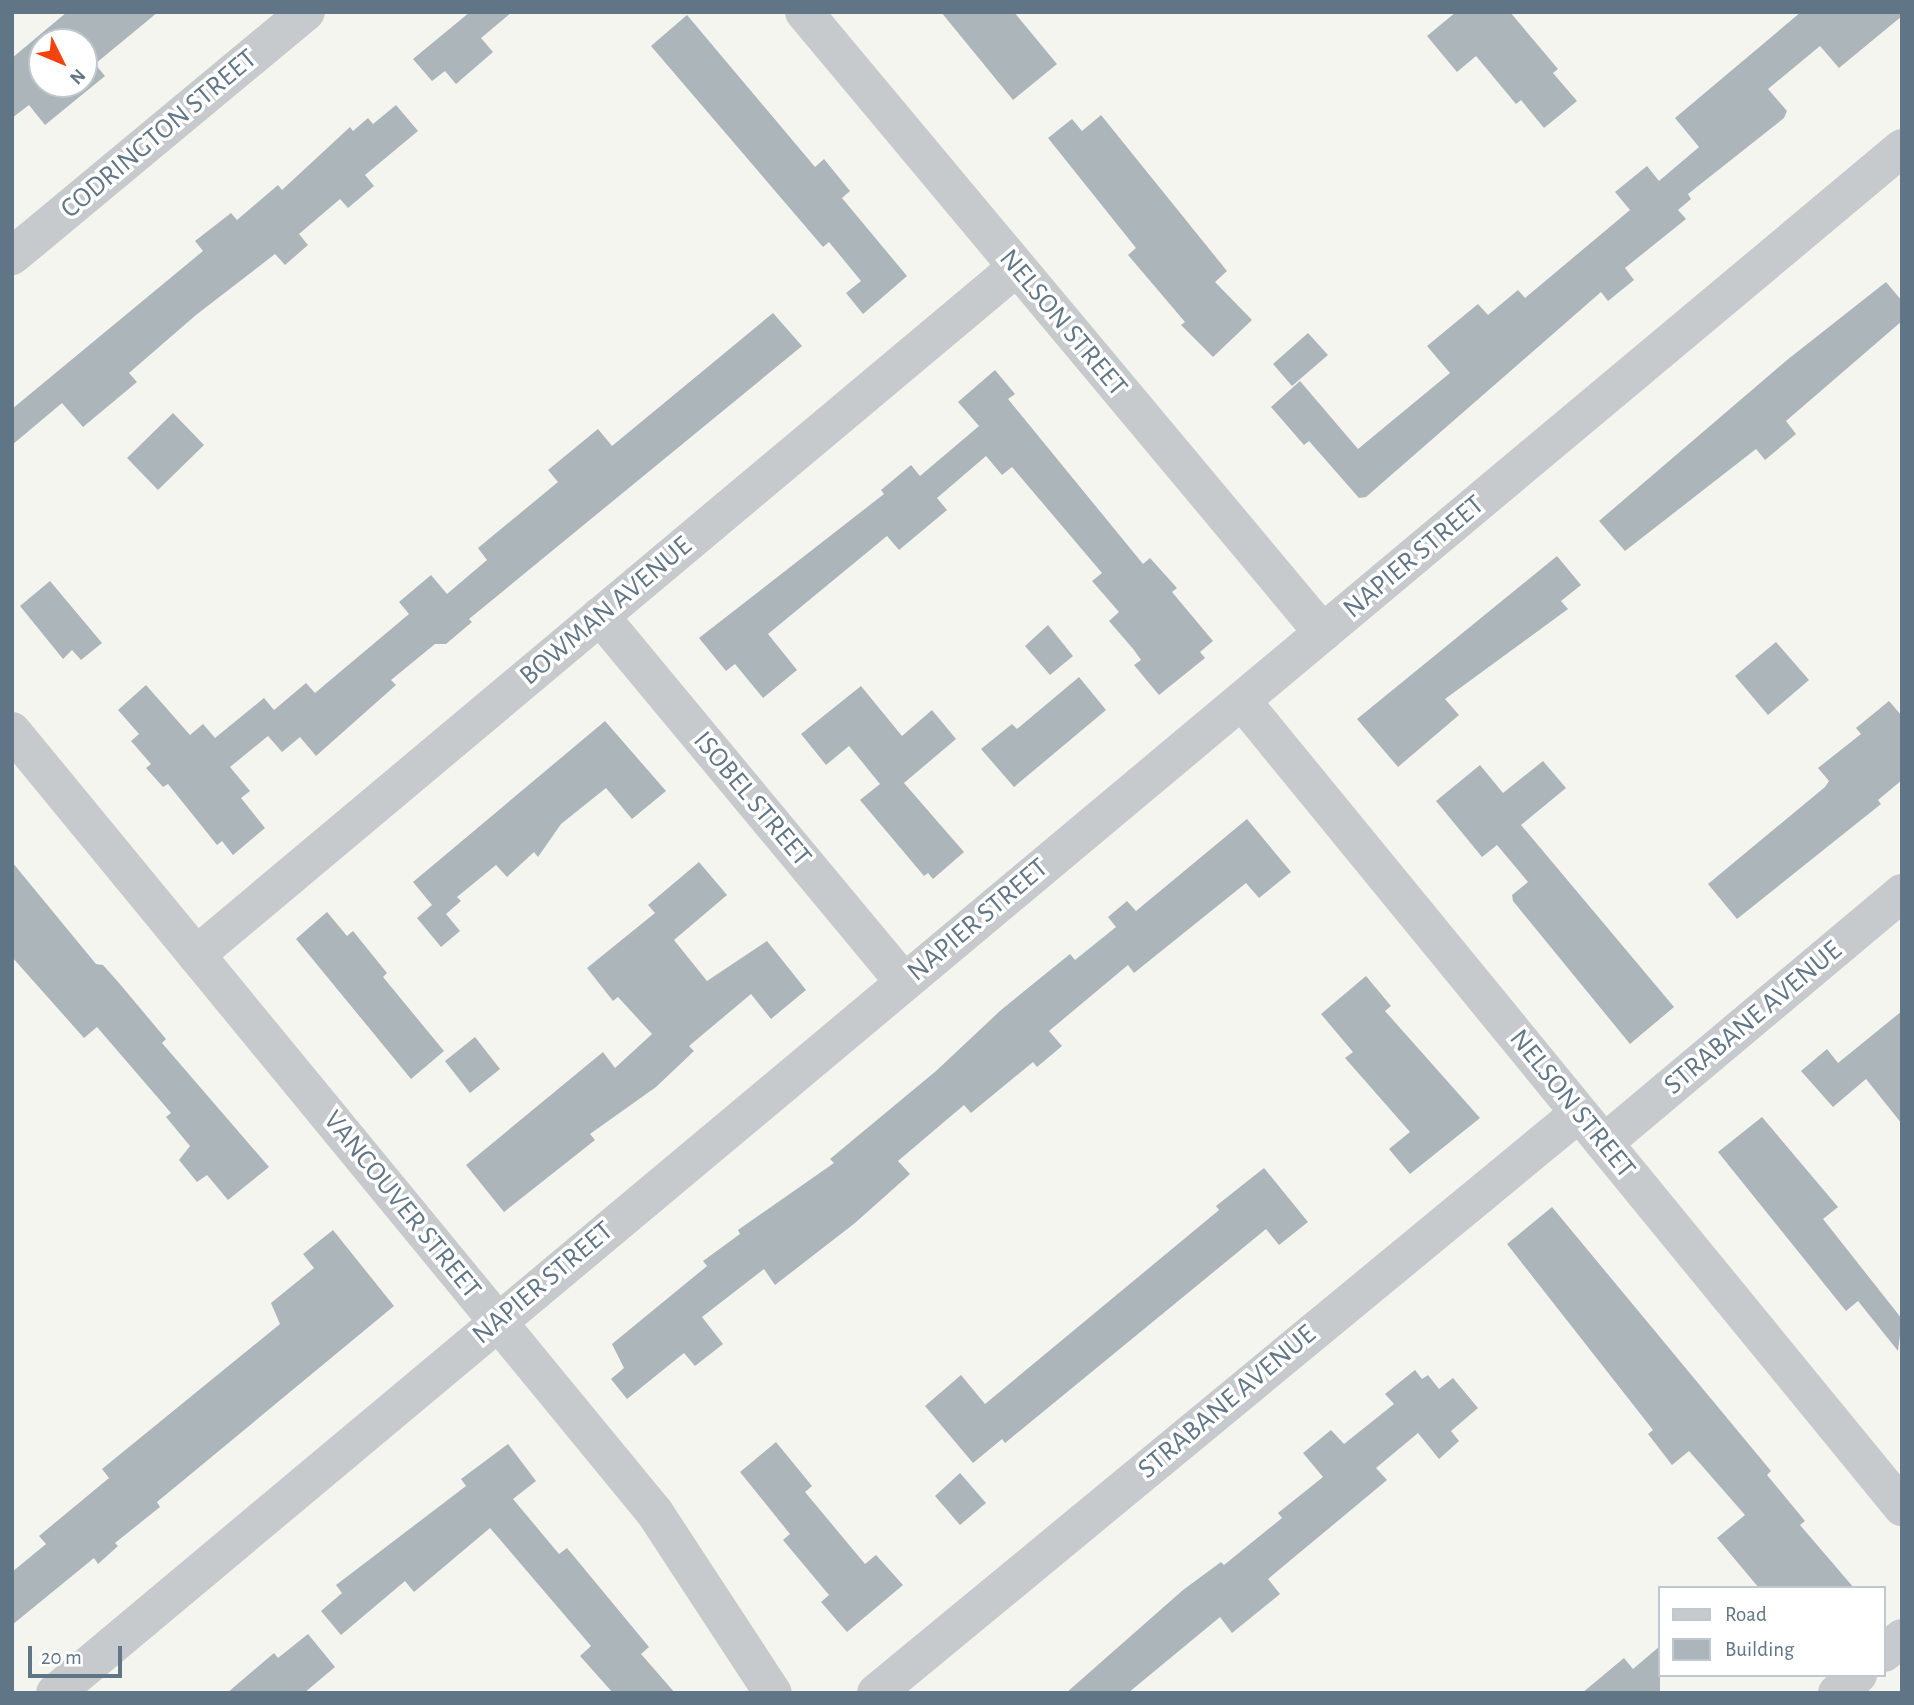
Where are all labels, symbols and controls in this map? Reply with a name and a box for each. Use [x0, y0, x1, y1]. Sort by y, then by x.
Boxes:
north arrow [28, 28, 98, 98]
street label: CODRINGTON STREET [54, 42, 264, 226]
street label: NELSON STREET [992, 243, 1134, 403]
street label: NAPIER STREET [1337, 488, 1491, 626]
street label: BOWMAN AVENUE [513, 529, 699, 693]
street label: ISOBEL STREET [686, 725, 818, 873]
street label: NAPIER STREET [901, 851, 1055, 989]
street label: STRABANE AVENUE [1657, 934, 1849, 1102]
street label: NELSON STREET [1502, 1023, 1642, 1185]
street label: VANCOUVER STREET [316, 1104, 488, 1306]
street label: NAPIER STREET [466, 1214, 620, 1352]
street label: STRABANE AVENUE [1131, 1318, 1323, 1486]
legend [1658, 1586, 1886, 1677]
text: Road [1725, 1604, 1767, 1625]
scale bar [32, 1632, 126, 1676]
text: Building [1725, 1639, 1794, 1660]
text: 20 m [41, 1647, 82, 1668]

